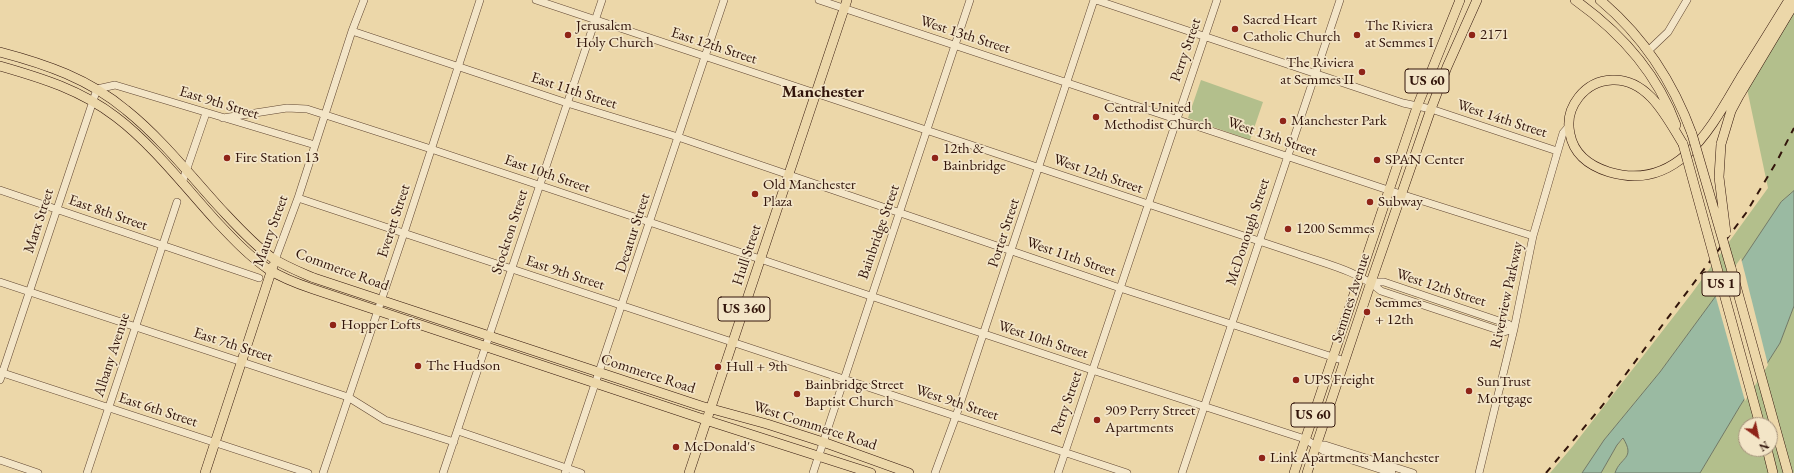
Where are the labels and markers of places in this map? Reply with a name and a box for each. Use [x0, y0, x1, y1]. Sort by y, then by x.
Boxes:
place label: Sacred Heart Catholic Church [1243, 11, 1341, 46]
place label: Jerusalem Holy Church [576, 17, 654, 52]
place label: The Riviera at Semmes I [1365, 17, 1434, 52]
marker: Sacred Heart Catholic Church [1230, 24, 1240, 34]
place label: 2171 [1480, 26, 1509, 44]
marker: Jerusalem Holy Church [563, 30, 573, 40]
marker: The Riviera at Semmes I [1352, 30, 1362, 40]
marker: 2171 [1467, 30, 1477, 40]
place label: The Riviera at Semmes II [1280, 54, 1354, 89]
marker: The Riviera at Semmes II [1357, 67, 1367, 77]
place label: Central United Methodist Church [1104, 99, 1212, 134]
marker: Central United Methodist Church [1091, 112, 1101, 122]
place label: Manchester Park [1291, 112, 1387, 130]
marker: Manchester Park [1278, 116, 1288, 126]
place label: 12th & Bainbridge [943, 140, 1006, 175]
place label: Fire Station 13 [235, 149, 319, 167]
place label: SPAN Center [1385, 151, 1464, 169]
marker: Fire Station 13 [222, 153, 232, 163]
marker: 12th & Bainbridge [930, 153, 940, 163]
marker: SPAN Center [1372, 155, 1382, 165]
place label: Old Manchester Plaza [763, 176, 856, 211]
marker: Old Manchester Plaza [750, 189, 760, 199]
place label: Subway [1378, 193, 1423, 211]
marker: Subway [1365, 197, 1375, 207]
place label: 1200 Semmes [1296, 220, 1375, 238]
marker: 1200 Semmes [1283, 224, 1293, 234]
place label: Semmes + 12th [1375, 294, 1422, 329]
marker: Semmes + 12th [1362, 307, 1372, 317]
place label: Hopper Lofts [341, 316, 421, 334]
marker: Hopper Lofts [328, 320, 338, 330]
place label: The Hudson [426, 357, 500, 375]
place label: Hull + 9th [726, 358, 788, 376]
marker: The Hudson [413, 361, 423, 371]
marker: Hull + 9th [713, 362, 723, 372]
place label: UPS Freight [1304, 371, 1374, 389]
place label: SunTrust Mortgage [1477, 373, 1532, 408]
marker: UPS Freight [1291, 375, 1301, 385]
place label: Bainbridge Street Baptist Church [805, 376, 904, 411]
marker: SunTrust Mortgage [1464, 386, 1474, 396]
marker: Bainbridge Street Baptist Church [792, 389, 802, 399]
place label: 909 Perry Street Apartments [1105, 402, 1196, 437]
marker: 909 Perry Street Apartments [1092, 415, 1102, 425]
place label: McDonald's [684, 438, 755, 456]
marker: McDonald's [671, 442, 681, 452]
place label: Link Apartments Manchester [1270, 449, 1439, 467]
marker: Link Apartments Manchester [1257, 453, 1267, 463]

